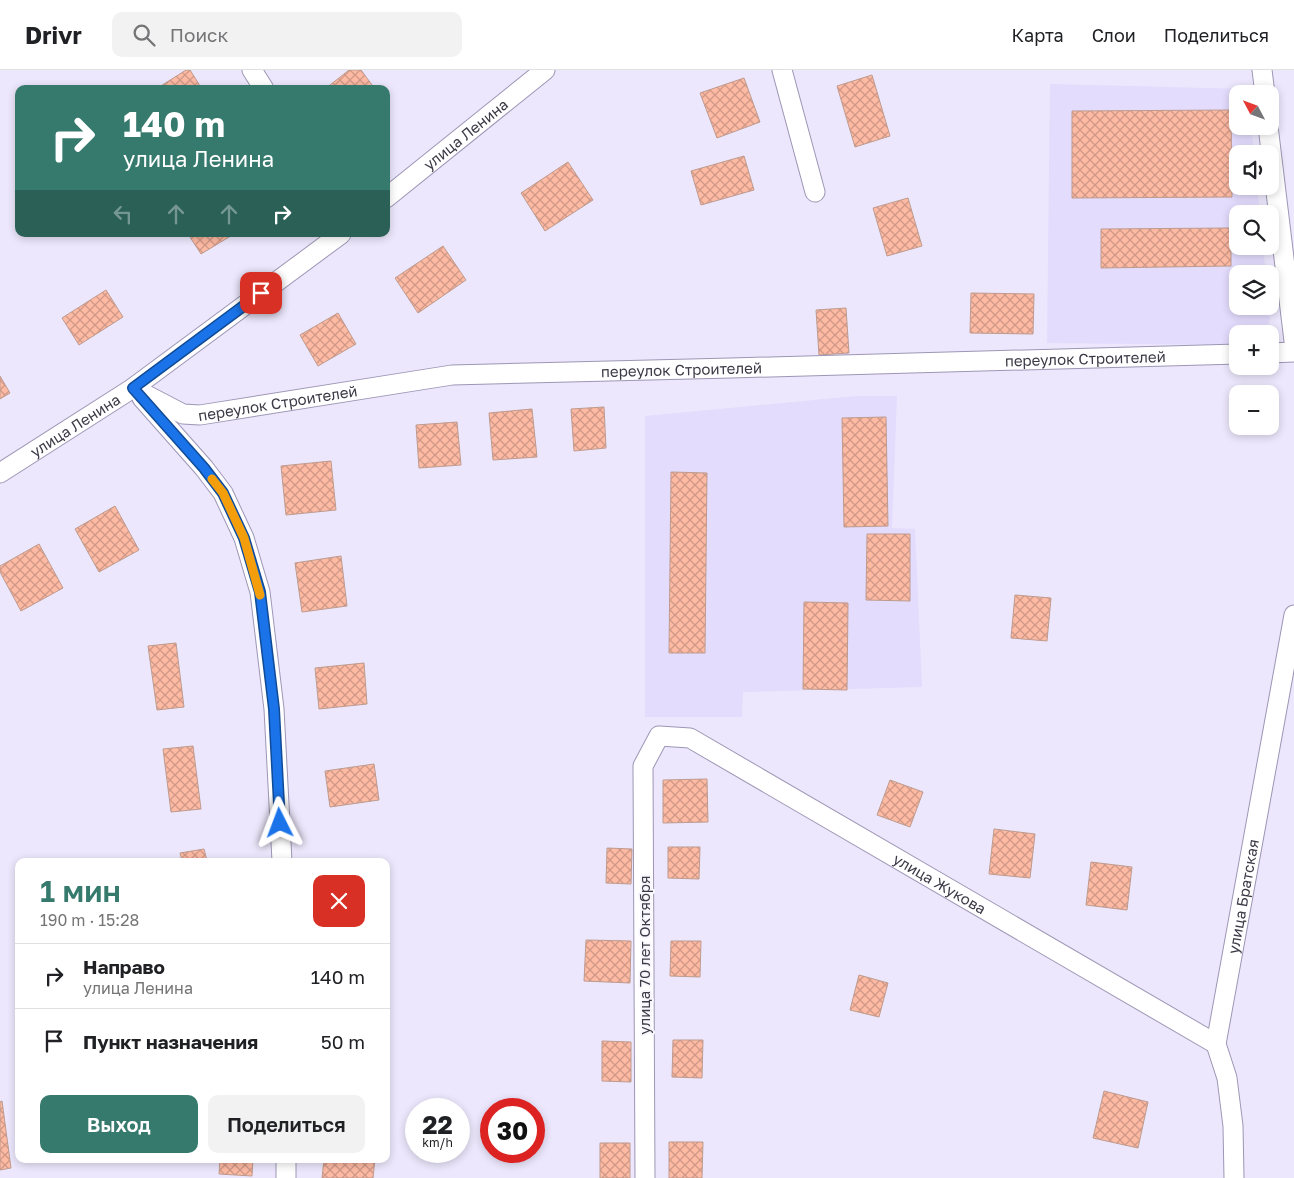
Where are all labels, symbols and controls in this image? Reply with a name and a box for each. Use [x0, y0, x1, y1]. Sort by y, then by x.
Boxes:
search box [112, 12, 462, 57]
text: Drivr [25, 20, 82, 49]
icon: search [130, 21, 158, 49]
text: Поиск [170, 23, 228, 46]
text: Карта [1012, 24, 1064, 46]
text: Слои [1092, 24, 1136, 46]
text: Поделиться [1164, 24, 1269, 46]
north arrow [1229, 85, 1279, 135]
map controls [1229, 85, 1279, 435]
street label: улица Ленина [420, 95, 511, 173]
text: 140 m [123, 103, 225, 145]
icon: right [40, 105, 105, 170]
text: улица Ленина [123, 145, 274, 172]
button: sound [1229, 145, 1279, 195]
icon: left [109, 200, 137, 228]
icon: ahead [162, 200, 190, 228]
icon: ahead [215, 200, 243, 228]
icon: right [268, 200, 296, 228]
button: search [1229, 205, 1279, 255]
button: layers [1229, 265, 1279, 315]
pin [240, 272, 282, 314]
icon: arrive [247, 279, 275, 307]
button: + [1229, 325, 1279, 375]
street label: переулок Строителей [1004, 347, 1166, 369]
street label: переулок Строителей [601, 358, 762, 380]
street label: переулок Строителей [197, 381, 359, 424]
button: − [1229, 385, 1279, 435]
street label: улица Ленина [27, 390, 123, 460]
position arrow [253, 796, 305, 848]
street label: улица Братская [1224, 838, 1262, 955]
street label: улица Жукова [890, 849, 989, 917]
text: 1 мин [40, 873, 121, 909]
button: close [313, 875, 365, 927]
street label: улица 70 лет Октября [635, 875, 653, 1035]
text: 190 m · 15:28 [40, 910, 139, 930]
text: Направо [83, 955, 165, 978]
icon: right [40, 962, 68, 990]
text: 140 m [311, 965, 365, 988]
text: улица Ленина [83, 978, 193, 998]
icon: arrive [40, 1027, 68, 1055]
text: Пункт назначения [83, 1030, 258, 1053]
text: 50 m [321, 1030, 365, 1053]
button: Выход [40, 1095, 198, 1153]
button: Поделиться [208, 1095, 365, 1153]
speed limit sign: 30 [480, 1098, 545, 1163]
text: 22 [422, 1109, 453, 1140]
text: km/h [422, 1135, 453, 1150]

